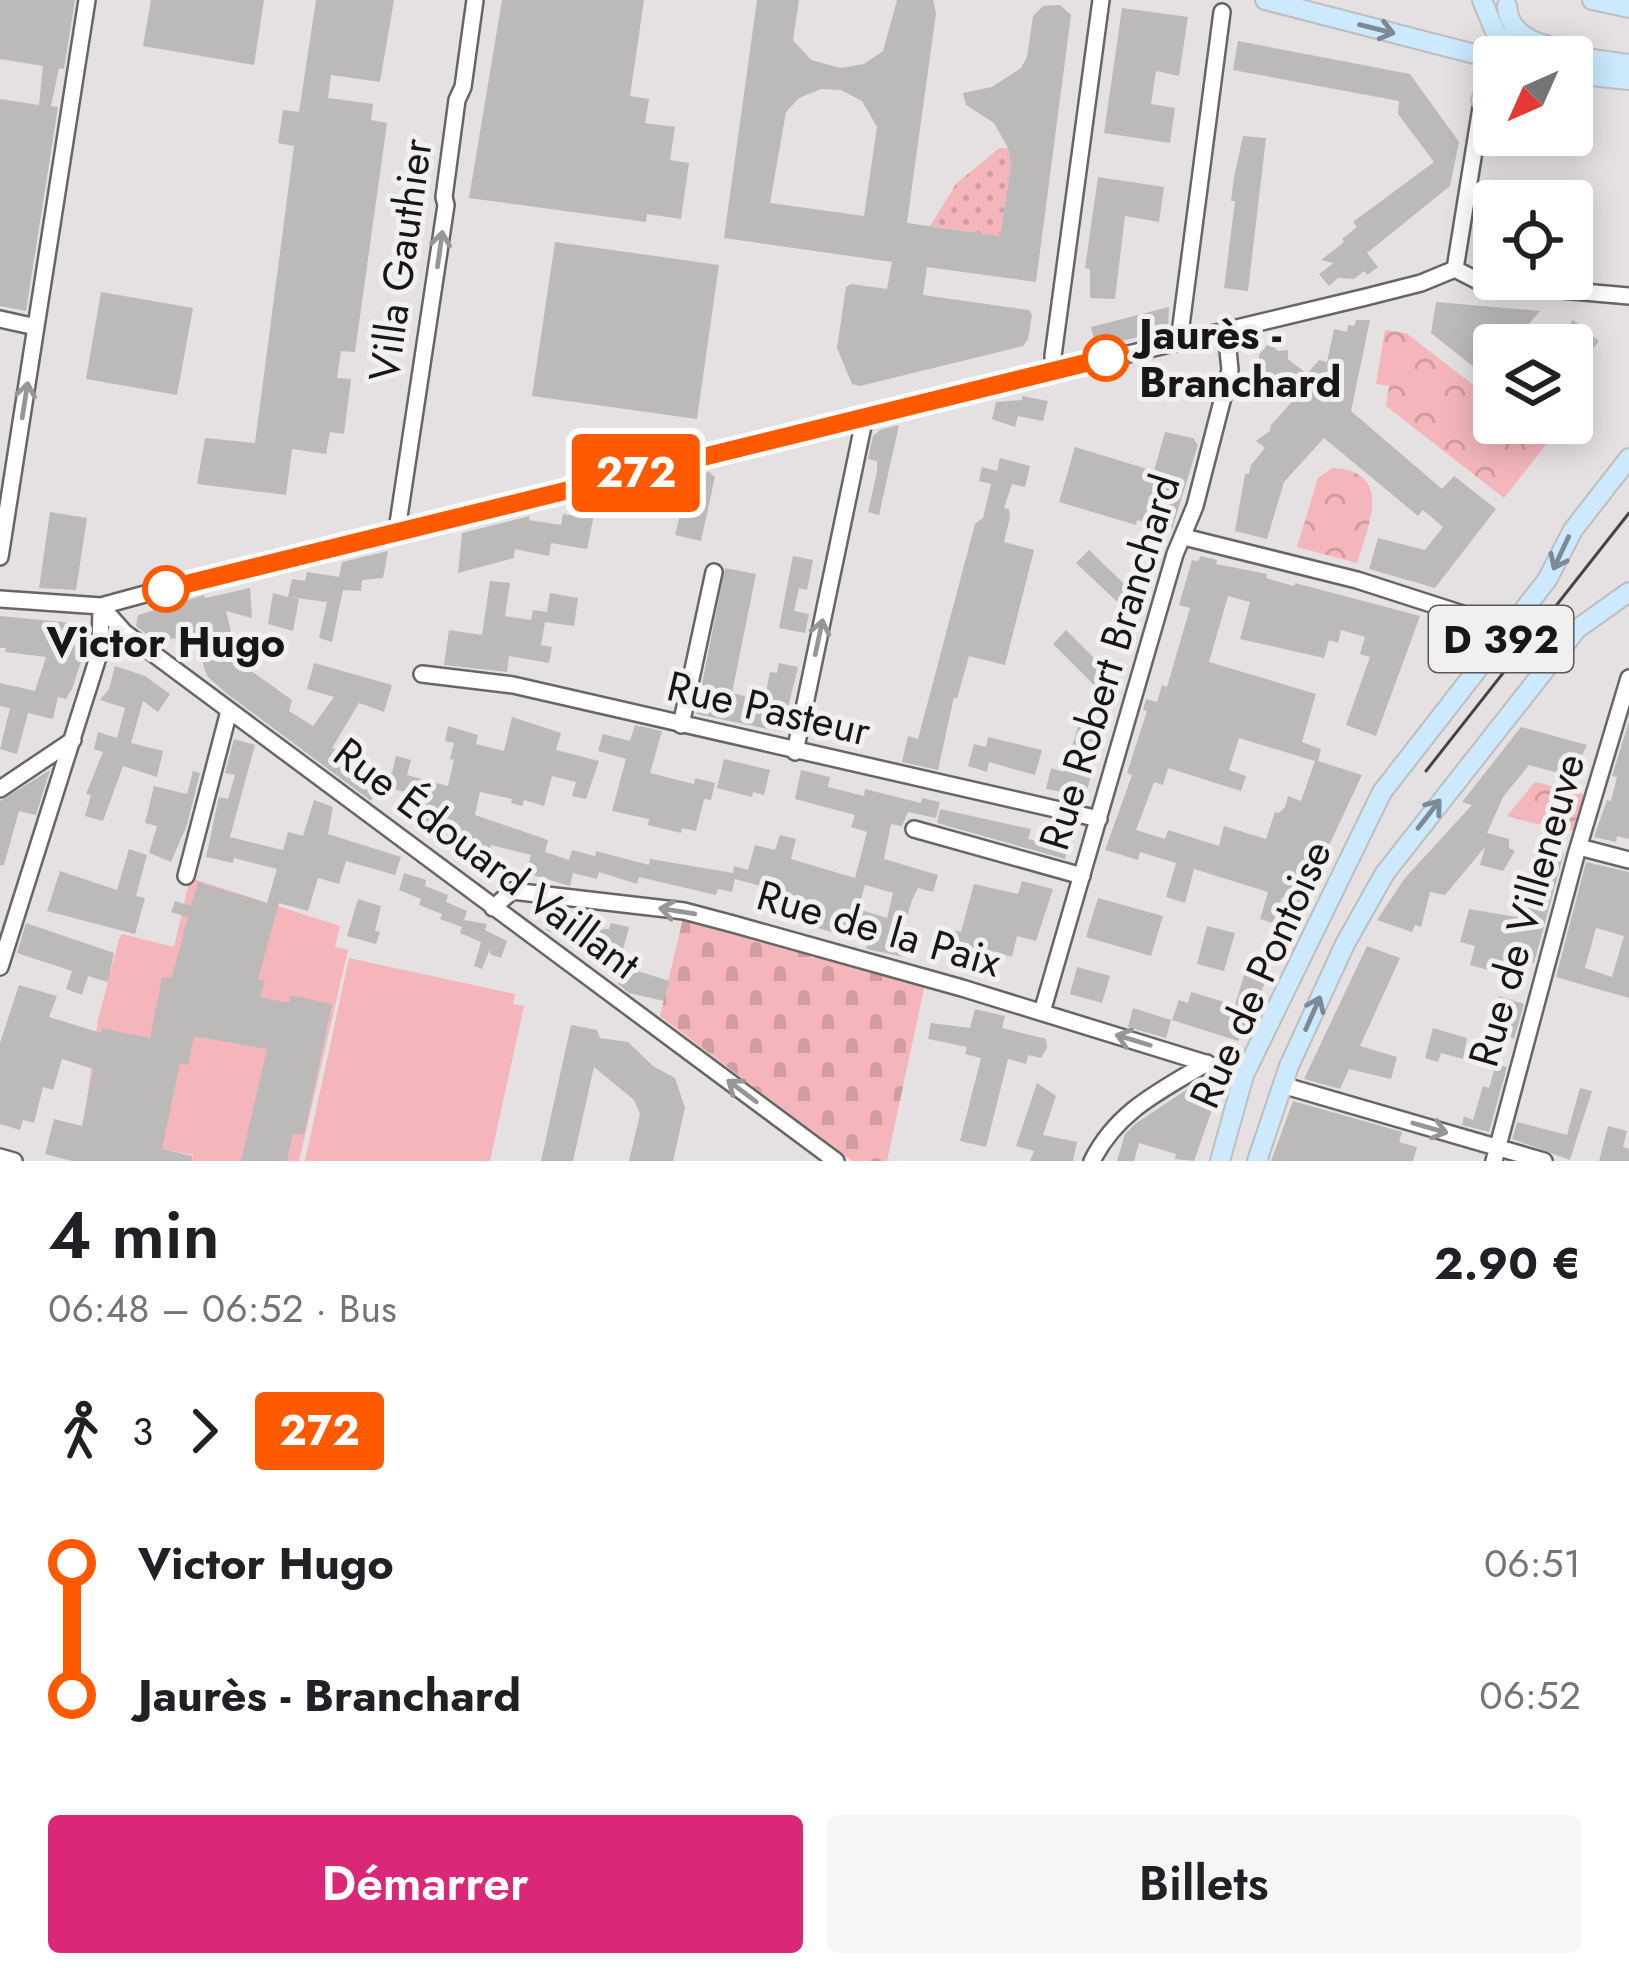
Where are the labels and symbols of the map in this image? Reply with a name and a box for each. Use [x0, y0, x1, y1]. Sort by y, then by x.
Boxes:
one-way arrow [1357, 20, 1395, 42]
north arrow [1473, 36, 1593, 156]
street label: Villa Gauthier [353, 134, 448, 385]
one-way arrow [429, 230, 452, 269]
place label: Jaurès - Branchard [1132, 304, 1341, 413]
marker: Jaurès - Branchard [1084, 336, 1128, 380]
one-way arrow [14, 381, 37, 420]
line badge: 272 [567, 434, 705, 512]
street label: Rue Robert Branchard [1023, 467, 1196, 857]
one-way arrow [1549, 534, 1571, 570]
marker: Victor Hugo [144, 567, 188, 611]
road number: D 392 [1429, 606, 1573, 672]
place label: Victor Hugo [46, 612, 285, 673]
one-way arrow [809, 619, 831, 658]
street label: Rue Pasteur [661, 656, 877, 762]
street label: Rue Édouard Vaillant [321, 723, 653, 994]
street label: Rue de Villeneuve [1453, 747, 1600, 1074]
one-way arrow [1415, 799, 1442, 831]
street label: Rue de Pontoise [1174, 831, 1347, 1118]
street label: Rue de la Paix [750, 865, 1008, 992]
one-way arrow [658, 899, 697, 922]
one-way arrow [1304, 995, 1326, 1031]
one-way arrow [1115, 1028, 1153, 1050]
one-way arrow [726, 1079, 759, 1105]
one-way arrow [1410, 1118, 1448, 1140]

